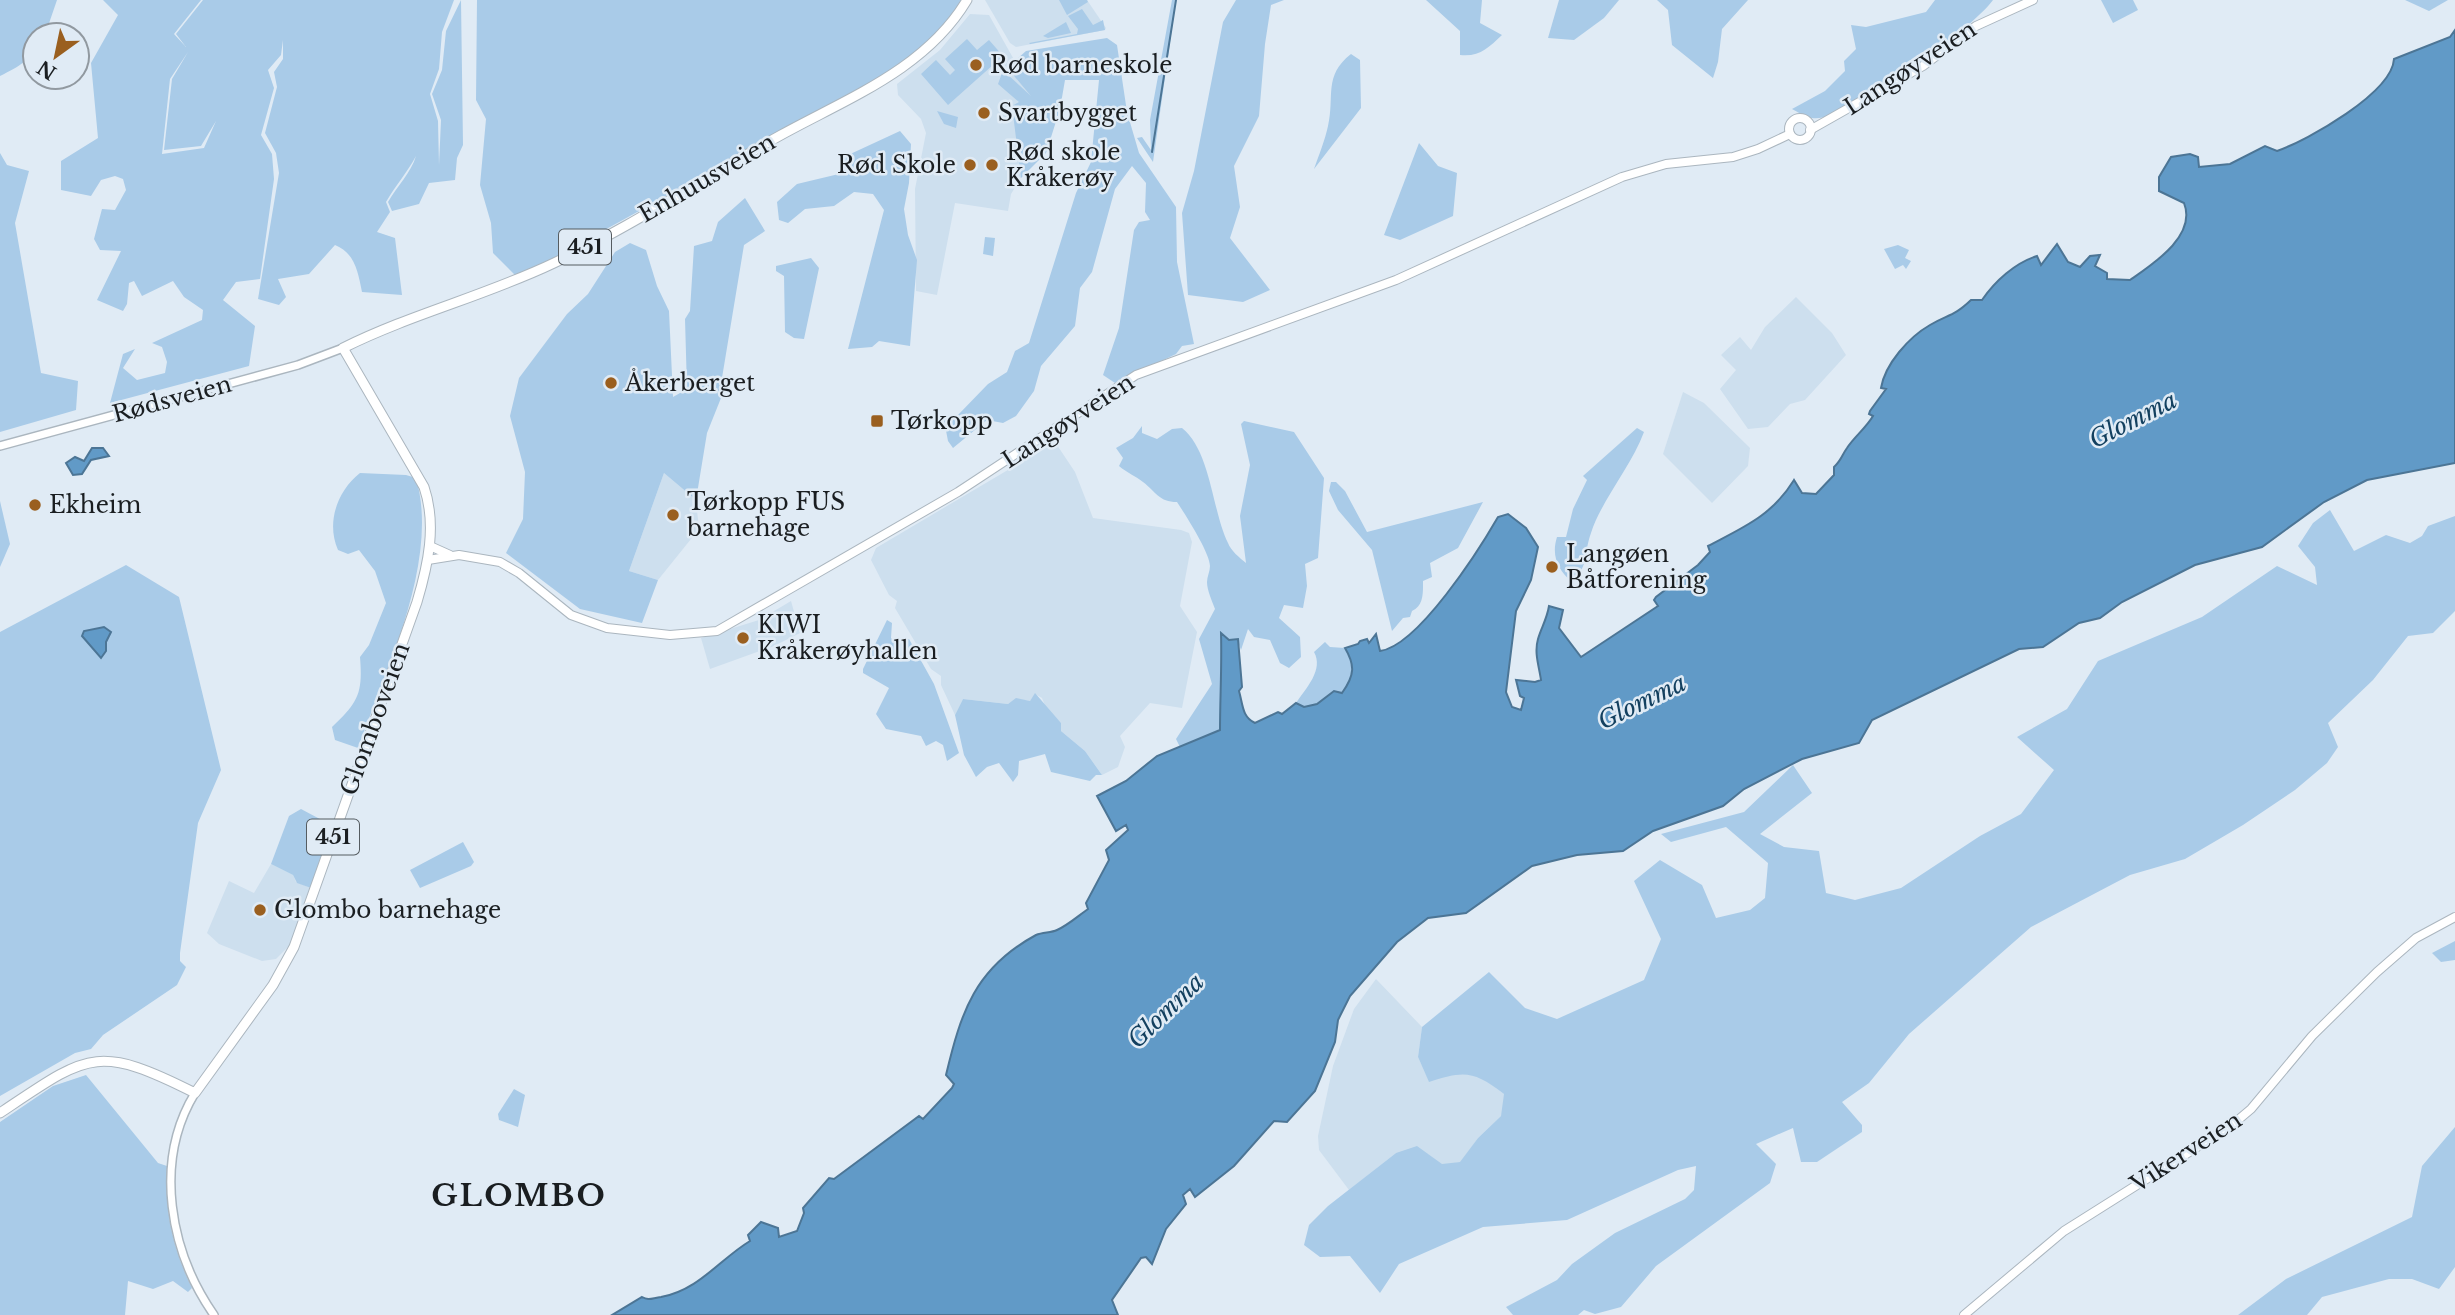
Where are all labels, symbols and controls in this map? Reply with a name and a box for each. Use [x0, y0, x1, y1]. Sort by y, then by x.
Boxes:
street label: Langøyveien [1839, 15, 1981, 121]
north arrow [21, 21, 91, 91]
place label: Rød barneskole [990, 51, 1172, 79]
text: N [33, 55, 61, 84]
marker: Rød barneskole [968, 57, 984, 73]
place label: Svartbygget [998, 99, 1137, 127]
marker: Svartbygget [976, 105, 992, 121]
street label: Enhuusveien [634, 128, 780, 228]
place label: Rød skole Kråkerøy [1006, 138, 1121, 192]
place label: Rød Skole [837, 151, 956, 179]
marker: Rød Skole [962, 157, 978, 173]
marker: Rød skole Kråkerøy [984, 157, 1000, 173]
road number: 451 [559, 230, 611, 264]
place label: Åkerberget [624, 368, 755, 397]
street label: Langøyveien [997, 368, 1139, 474]
street label: Rødsveien [109, 370, 235, 428]
marker: Åkerberget [603, 375, 619, 391]
water label: Glomma [2084, 385, 2182, 454]
place label: Tørkopp [891, 407, 993, 435]
marker: Tørkopp [869, 413, 885, 429]
place label: Tørkopp FUS barnehage [686, 488, 845, 542]
place label: Ekheim [49, 491, 142, 519]
marker: Ekheim [27, 497, 43, 513]
marker: Tørkopp FUS barnehage [665, 507, 681, 523]
place label: Langøen Båtforening [1566, 540, 1707, 594]
marker: Langøen Båtforening [1544, 559, 1560, 575]
place label: KIWI Kråkerøyhallen [757, 611, 938, 665]
marker: KIWI Kråkerøyhallen [735, 630, 751, 646]
street label: Glomboveien [334, 639, 416, 799]
water label: Glomma [1593, 668, 1691, 735]
road number: 451 [307, 820, 359, 854]
place label: Glombo barnehage [274, 896, 501, 924]
marker: Glombo barnehage [252, 902, 268, 918]
water label: Glomma [1121, 967, 1210, 1054]
street label: Vikerveien [2124, 1106, 2247, 1199]
district label: GLOMBO [431, 1177, 607, 1214]

